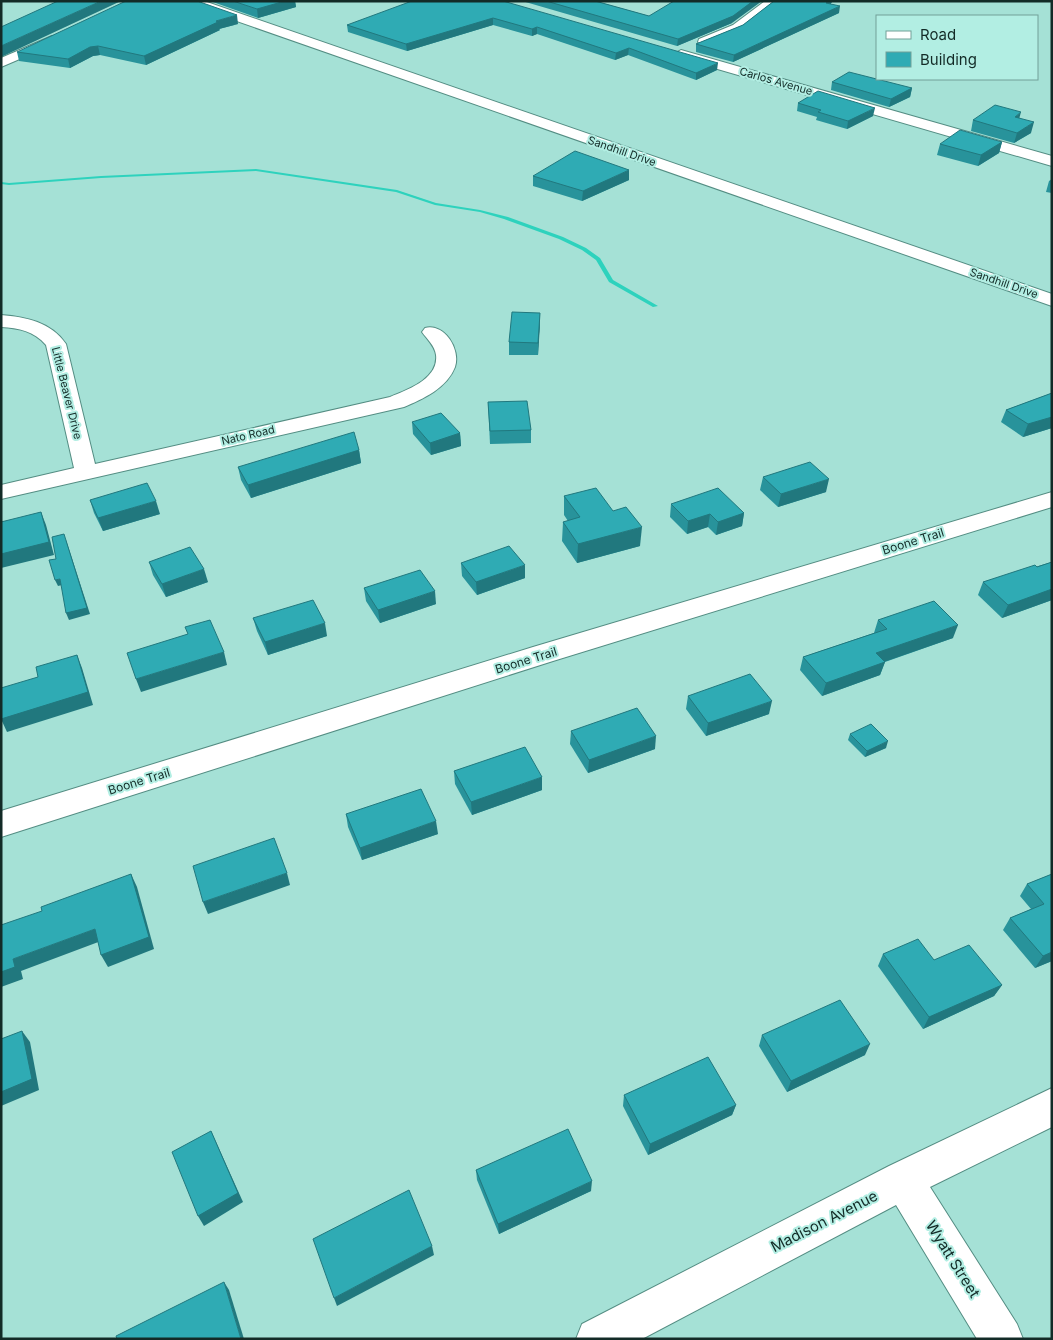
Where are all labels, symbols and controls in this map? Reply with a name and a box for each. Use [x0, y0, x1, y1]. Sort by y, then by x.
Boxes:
legend [876, 15, 1038, 80]
text: Road [920, 25, 956, 44]
text: Building [920, 50, 977, 69]
street label: Carlos Avenue [738, 64, 814, 98]
street label: Sandhill Drive [586, 133, 658, 169]
street label: Sandhill Drive [968, 265, 1040, 301]
street label: Little Beaver Drive [49, 345, 85, 441]
street label: Nato Road [220, 422, 276, 448]
street label: Boone Trail [880, 524, 946, 558]
street label: Boone Trail [493, 643, 559, 677]
street label: Boone Trail [106, 764, 172, 798]
street label: Madison Avenue [767, 1186, 881, 1256]
street label: Wyatt Street [922, 1217, 984, 1301]

